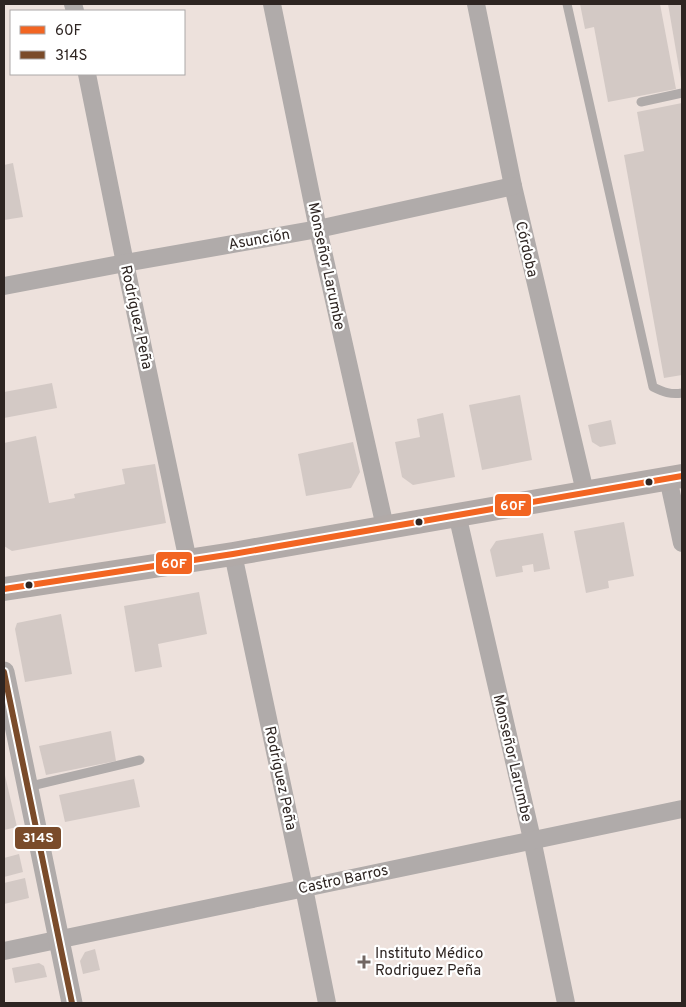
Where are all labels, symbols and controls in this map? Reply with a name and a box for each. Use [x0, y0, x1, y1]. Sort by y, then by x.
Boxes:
legend [10, 10, 185, 75]
text: 60F [55, 22, 82, 41]
text: 314S [55, 47, 88, 66]
street label: Monseñor Larumbe [303, 201, 348, 332]
street label: Córdoba [510, 219, 541, 279]
street label: Asunción [227, 226, 292, 255]
street label: Rodríguez Peña [115, 263, 156, 371]
unlabelled marker [644, 477, 654, 487]
line badge: 60F [494, 493, 532, 517]
text: 60F [500, 498, 526, 515]
unlabelled marker [414, 517, 424, 527]
line badge: 60F [155, 551, 193, 575]
text: 60F [161, 556, 187, 573]
unlabelled marker [24, 580, 34, 590]
street label: Monseñor Larumbe [488, 693, 535, 824]
street label: Rodríguez Peña [259, 724, 300, 832]
line badge: 314S [14, 826, 62, 850]
text: 314S [22, 830, 54, 847]
street label: Castro Barros [297, 862, 390, 899]
place label: Instituto Médico Rodriguez Peña [375, 945, 483, 981]
marker: Instituto Médico Rodriguez Peña [357, 955, 371, 969]

